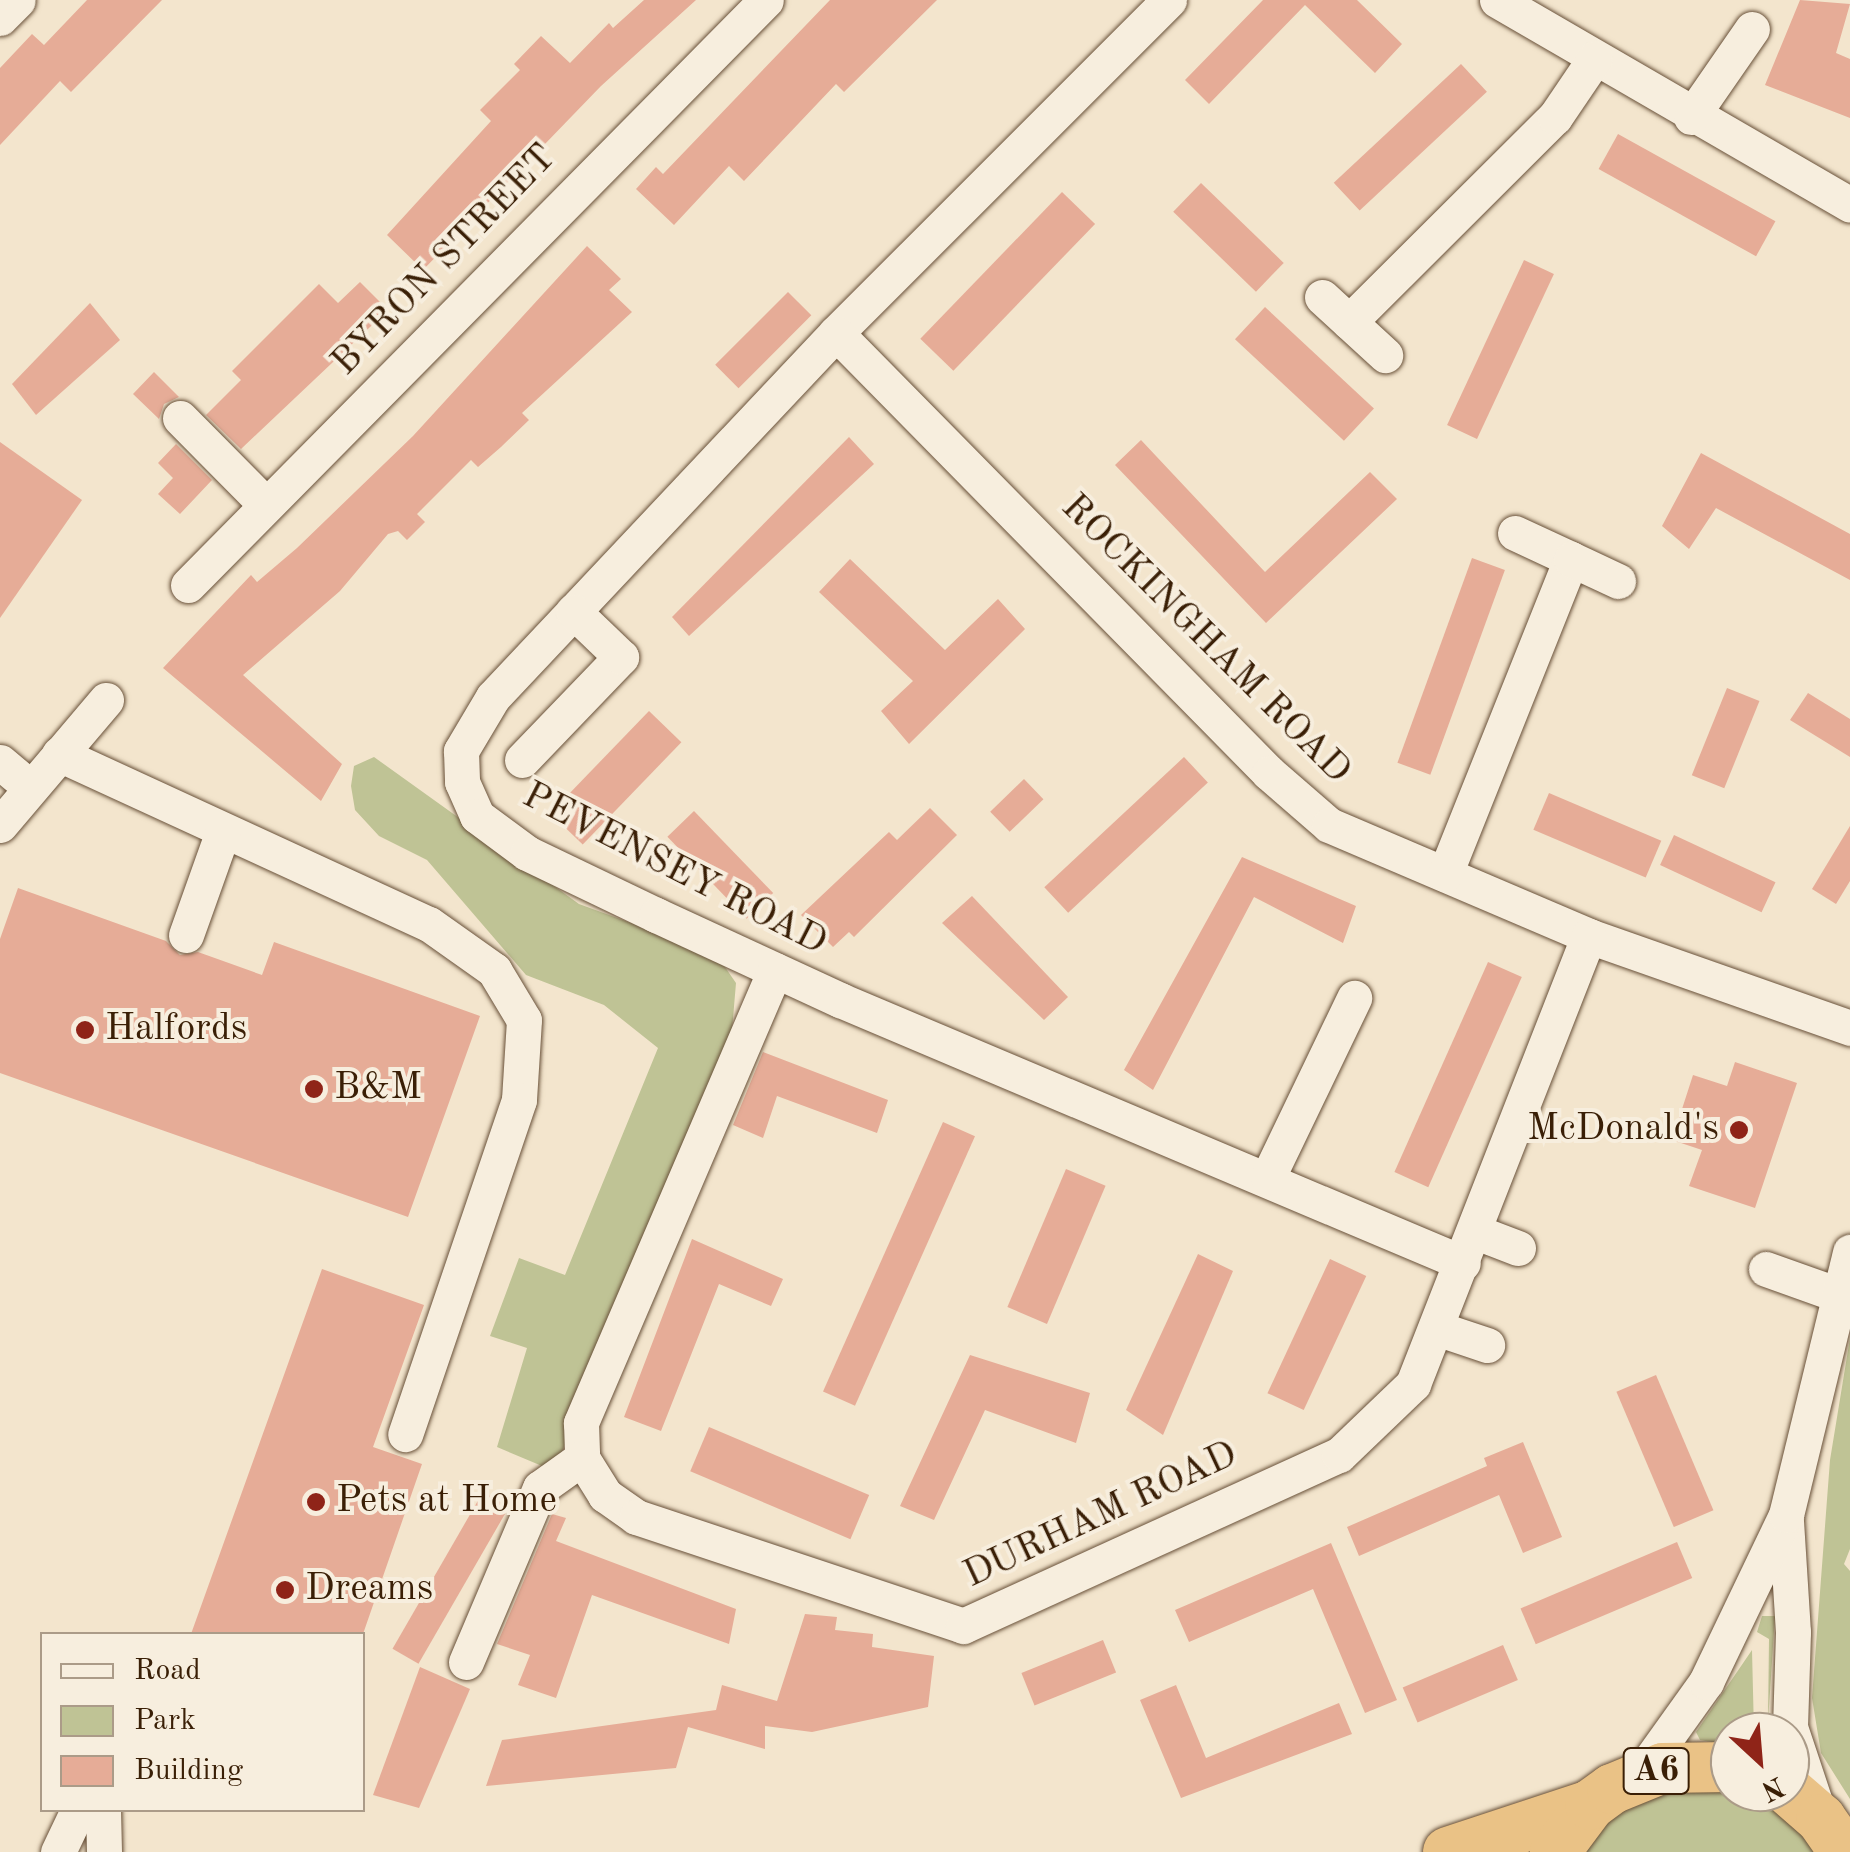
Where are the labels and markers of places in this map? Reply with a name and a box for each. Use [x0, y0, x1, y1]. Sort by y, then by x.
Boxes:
place label: Halfords [105, 1007, 247, 1053]
marker: Halfords [74, 1019, 96, 1041]
place label: B&M [334, 1066, 422, 1112]
marker: B&M [303, 1078, 325, 1100]
place label: McDonald's [1527, 1107, 1719, 1153]
marker: McDonald's [1728, 1119, 1750, 1141]
place label: Pets at Home [336, 1479, 557, 1525]
marker: Pets at Home [305, 1491, 327, 1513]
place label: Dreams [305, 1567, 433, 1613]
marker: Dreams [274, 1579, 296, 1601]

